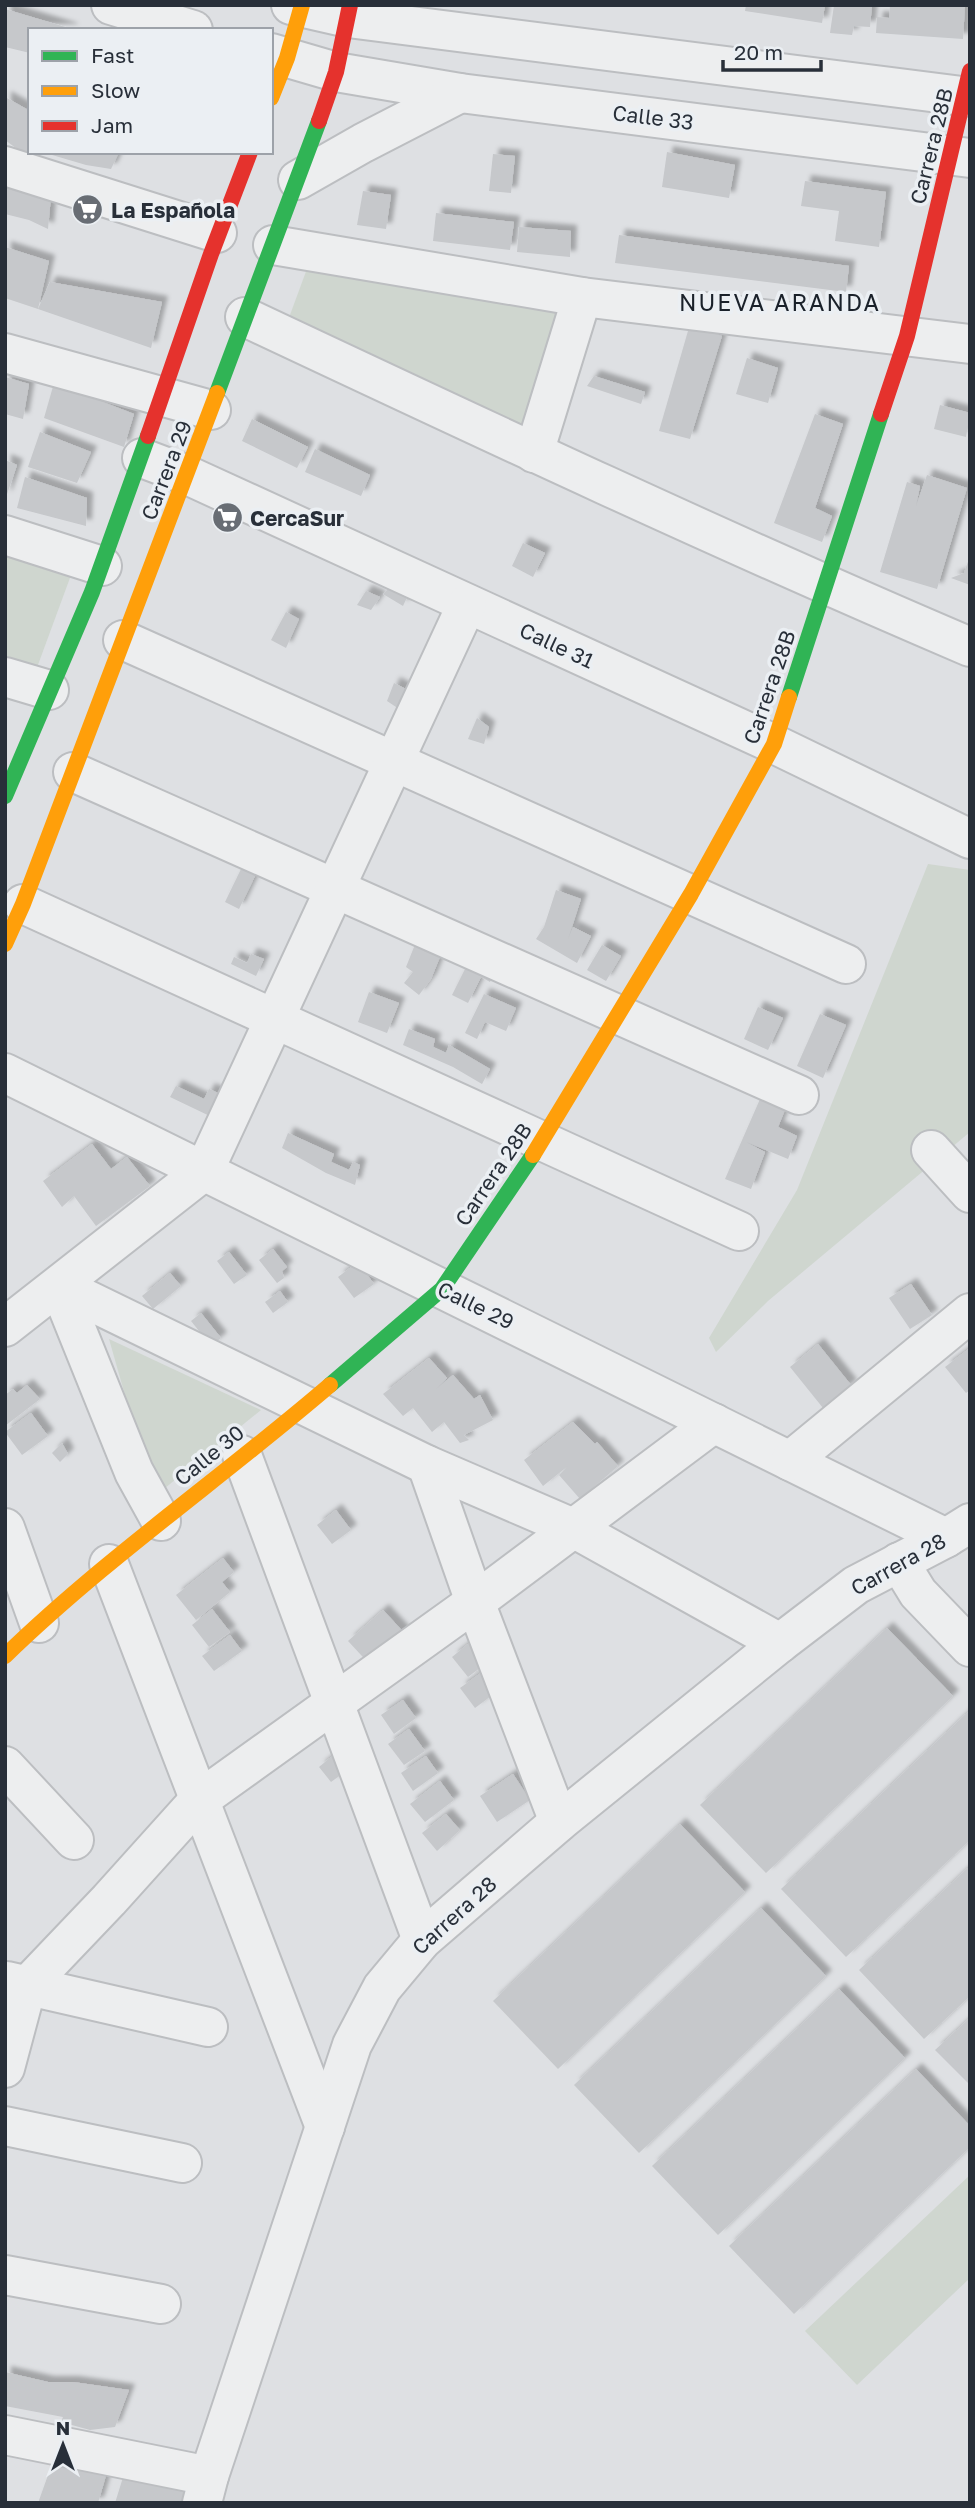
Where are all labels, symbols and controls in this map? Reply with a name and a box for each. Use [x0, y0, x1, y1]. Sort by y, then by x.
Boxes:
legend [28, 28, 273, 154]
scale bar [723, 28, 821, 72]
text: 20 m [734, 39, 783, 65]
text: Fast [91, 42, 134, 68]
text: Slow [91, 77, 140, 103]
street label: Carrera 28B [904, 85, 958, 207]
street label: Calle 33 [611, 99, 695, 135]
text: Jam [91, 112, 133, 138]
supermarket icon: La Española [71, 193, 105, 227]
place label: La Española [111, 197, 235, 223]
district label: NUEVA ARANDA [679, 288, 881, 316]
street label: Carrera 29 [135, 417, 197, 523]
supermarket icon: CercaSur [210, 501, 244, 535]
place label: CercaSur [250, 505, 344, 531]
street label: Calle 31 [516, 616, 598, 674]
street label: Carrera 28B [737, 627, 801, 747]
street label: Carrera 28B [449, 1118, 537, 1230]
street label: Calle 29 [434, 1275, 518, 1335]
street label: Calle 30 [169, 1419, 249, 1491]
street label: Carrera 28 [846, 1527, 950, 1601]
street label: Carrera 28 [406, 1870, 502, 1960]
north arrow [28, 2410, 98, 2480]
text: N [56, 2416, 70, 2439]

